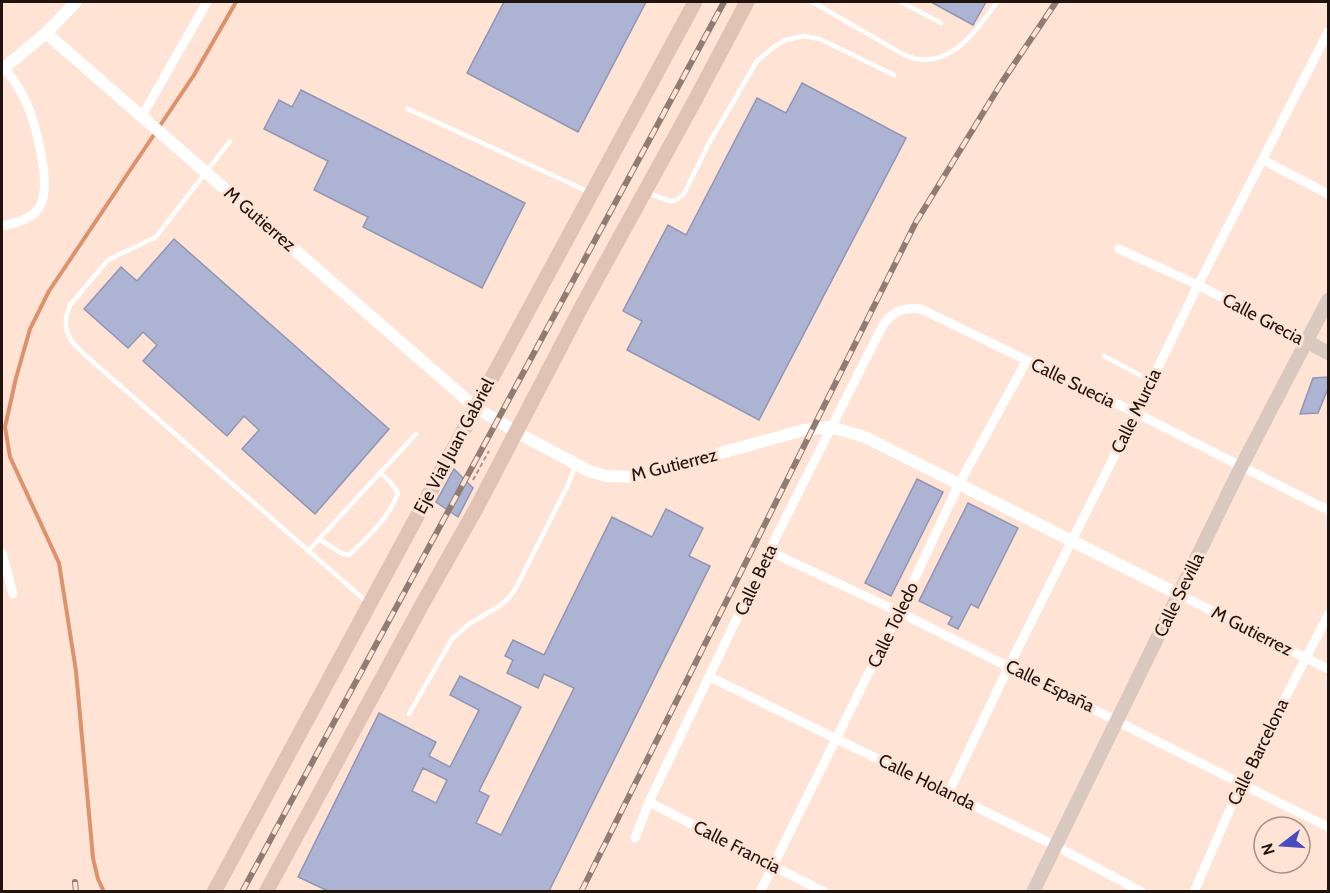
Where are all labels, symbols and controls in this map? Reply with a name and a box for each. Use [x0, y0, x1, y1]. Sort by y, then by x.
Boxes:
street label: M Gutierrez [220, 182, 301, 257]
street label: Calle Grecia [1219, 288, 1308, 350]
street label: Calle Suecia [1027, 353, 1119, 413]
street label: Calle Murcia [1106, 365, 1166, 457]
street label: Eje Vial Juan Gabriel [409, 374, 499, 517]
street label: M Gutierrez [629, 444, 720, 486]
street label: Calle Beta [730, 541, 782, 619]
street label: Calle Sevilla [1149, 549, 1209, 641]
street label: Calle Toledo [863, 578, 923, 672]
street label: M Gutierrez [1208, 601, 1297, 661]
street label: Calle España [1002, 655, 1098, 717]
street label: Calle Barcelona [1223, 695, 1294, 809]
street label: Calle Holanda [875, 749, 979, 815]
north arrow [1252, 815, 1312, 875]
street label: Calle Francia [690, 816, 785, 879]
text: N [1257, 841, 1279, 857]

